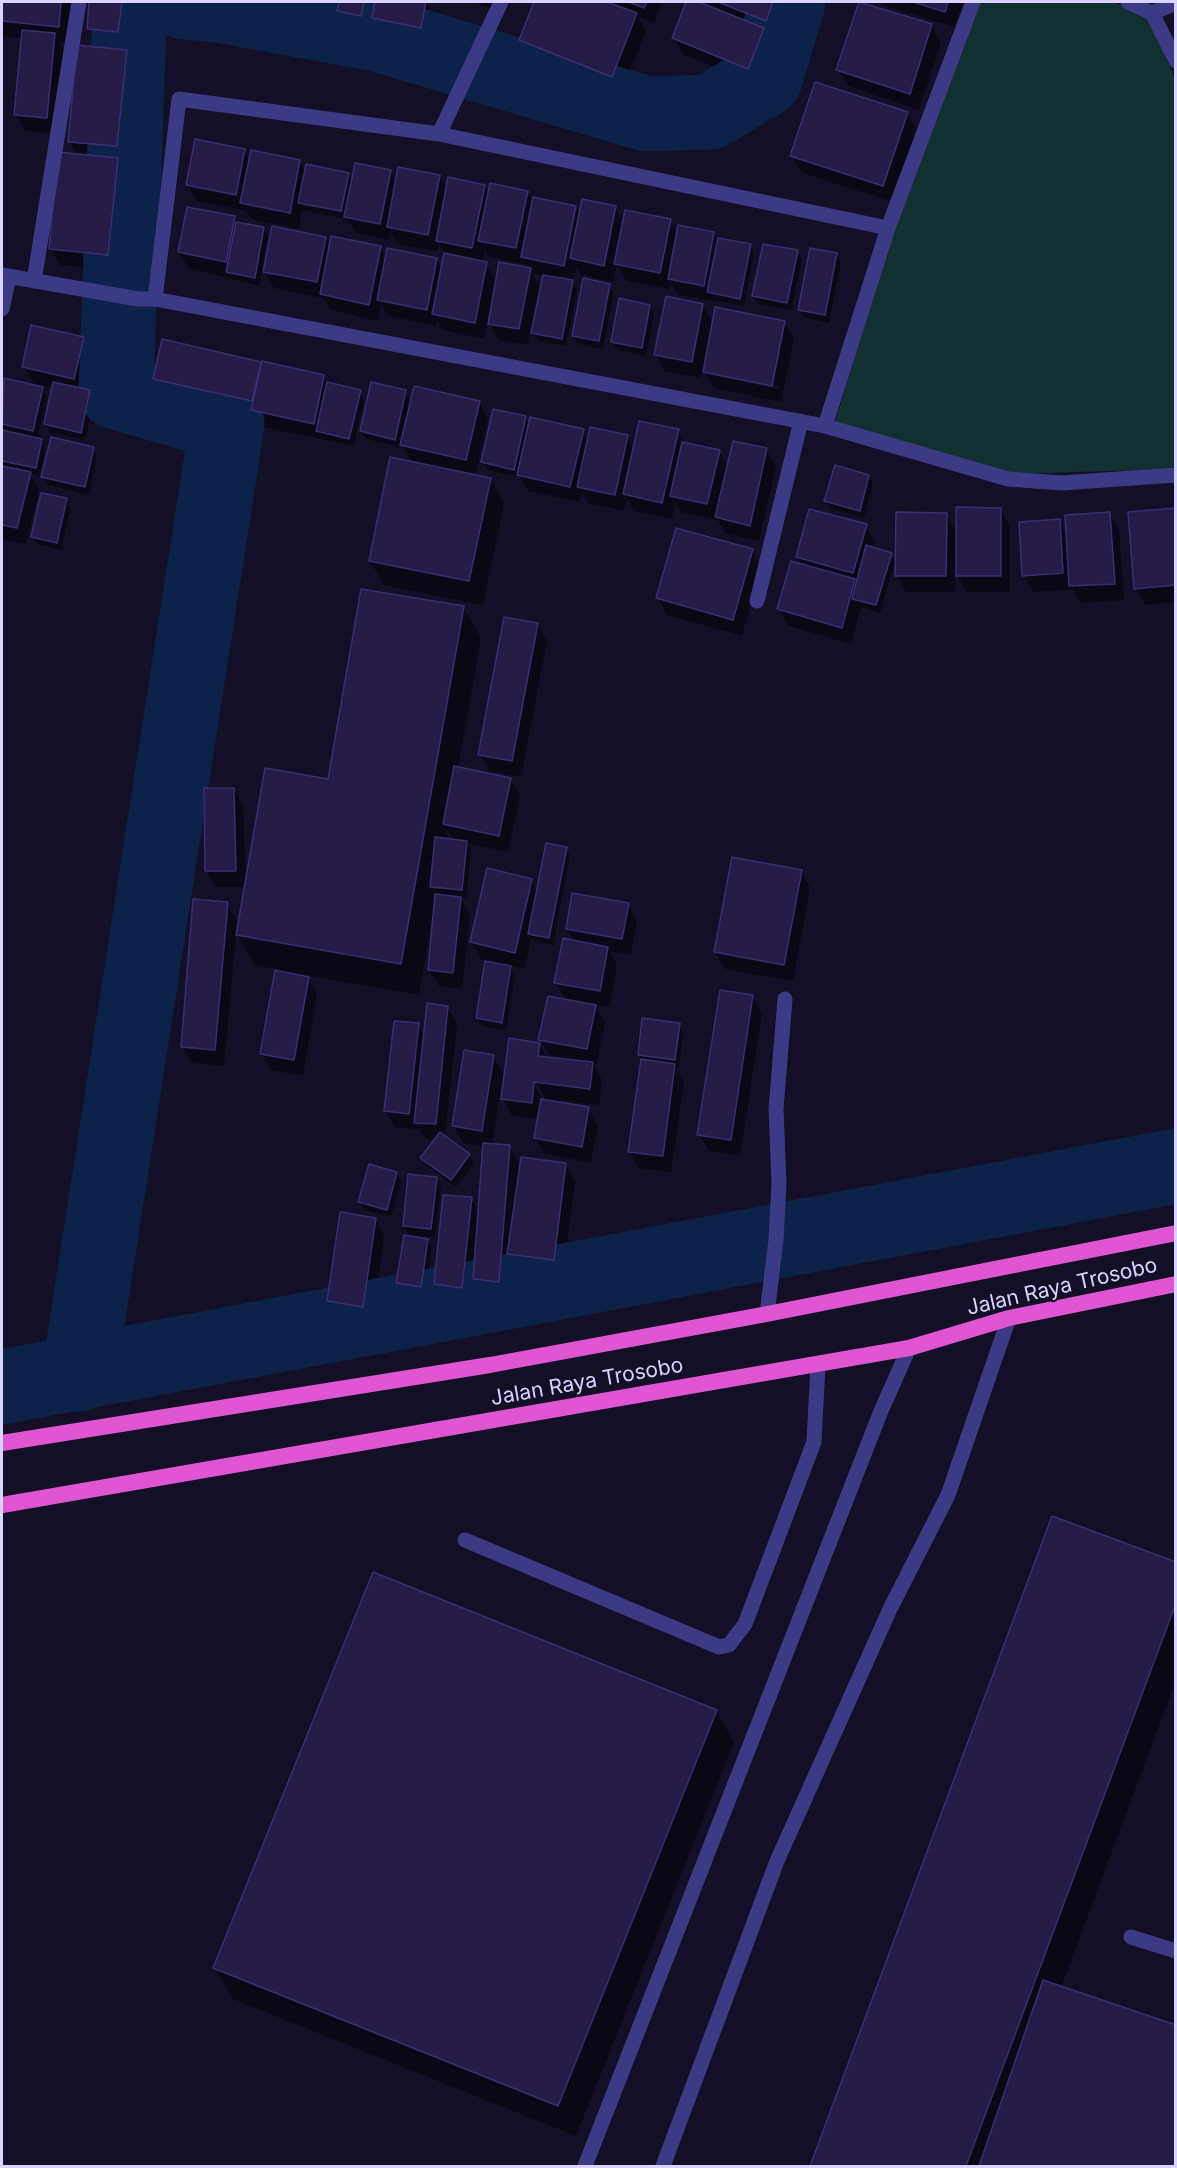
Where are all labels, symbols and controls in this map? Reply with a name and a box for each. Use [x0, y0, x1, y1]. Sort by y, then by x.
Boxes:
street label: Jalan Raya Trosobo [964, 1253, 1160, 1321]
street label: Jalan Raya Trosobo [489, 1353, 685, 1411]

